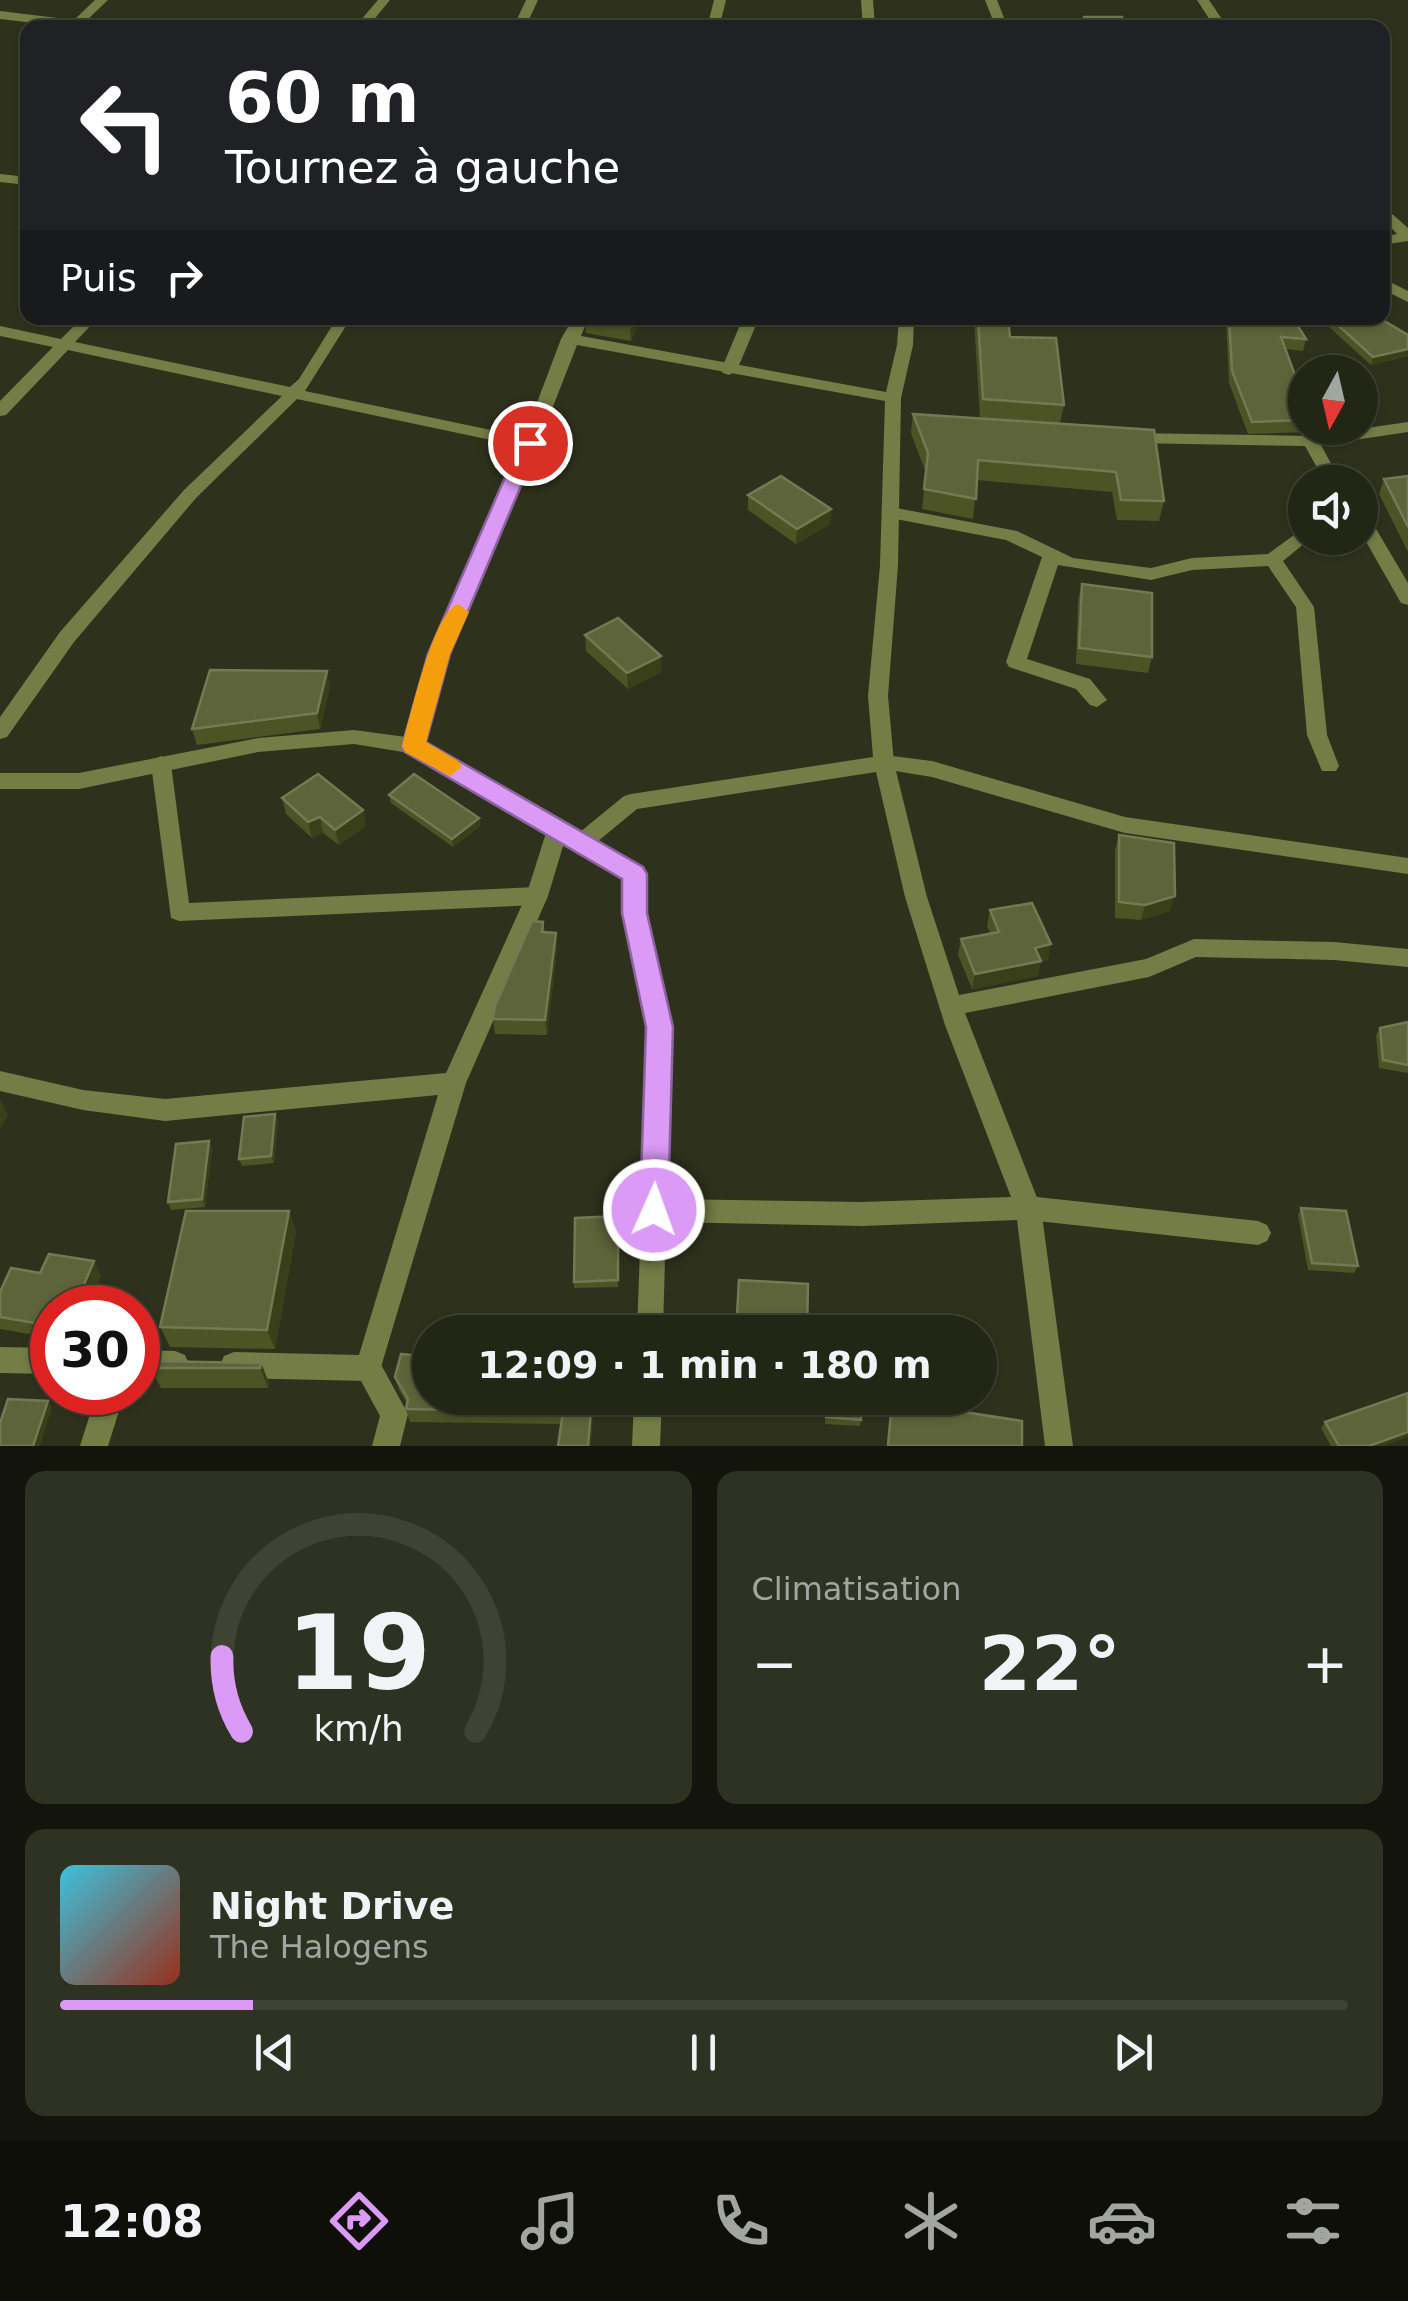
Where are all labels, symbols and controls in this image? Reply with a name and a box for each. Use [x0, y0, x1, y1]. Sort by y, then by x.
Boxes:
text: 60 m [225, 57, 420, 139]
icon: left [60, 60, 190, 190]
text: Tournez à gauche [225, 141, 620, 194]
icon: right [157, 250, 212, 305]
text: Puis [60, 256, 137, 300]
north arrow [1288, 355, 1378, 445]
map controls [1288, 355, 1378, 555]
pin [488, 401, 573, 486]
icon: arrive [503, 416, 558, 471]
button: sound [1288, 465, 1378, 555]
position arrow [602, 1158, 706, 1262]
speed limit sign: 30 [30, 1285, 160, 1415]
text: 12:09 · 1 min · 180 m [477, 1343, 932, 1387]
text: Climatisation [752, 1570, 961, 1608]
text: 19 [286, 1592, 431, 1714]
text: 22° [979, 1620, 1121, 1708]
text: − [752, 1632, 798, 1696]
text: + [1302, 1632, 1348, 1696]
text: km/h [313, 1708, 403, 1749]
text: Night Drive [210, 1884, 454, 1928]
text: The Halogens [210, 1928, 429, 1966]
icon: previous [247, 2025, 302, 2080]
icon: pause [676, 2025, 731, 2080]
icon: next [1106, 2025, 1161, 2080]
icon: directions [324, 2186, 394, 2256]
icon: music [515, 2186, 585, 2256]
icon: phone [706, 2186, 776, 2256]
icon: climate [896, 2186, 966, 2256]
icon: car [1087, 2186, 1157, 2256]
icon: filters [1278, 2186, 1348, 2256]
text: 12:08 [60, 2195, 204, 2248]

